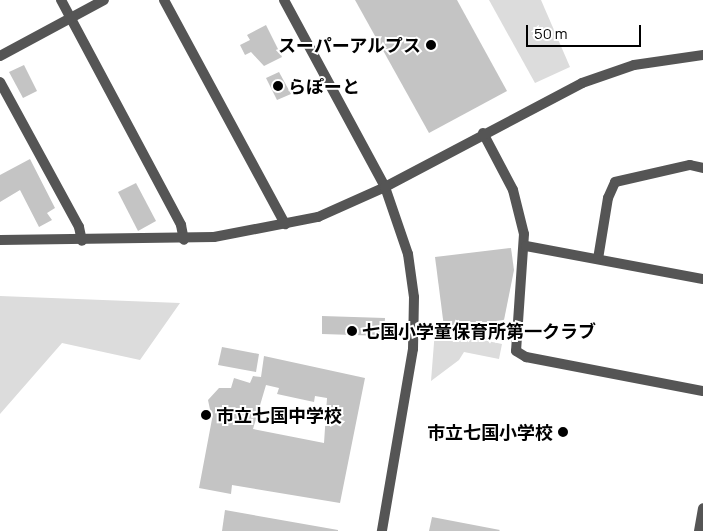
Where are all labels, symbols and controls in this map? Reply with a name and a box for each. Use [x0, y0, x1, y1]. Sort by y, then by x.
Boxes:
scale bar [528, 15, 643, 47]
text: 50 m [534, 23, 568, 44]
place label: スーパーアルプス [277, 34, 421, 56]
marker: スーパーアルプス [425, 39, 437, 51]
place label: らぽーと [288, 75, 360, 97]
marker: らぽーと [272, 80, 284, 92]
place label: 七国小学童保育所第一クラブ [362, 320, 596, 342]
marker: 七国小学童保育所第一クラブ [346, 325, 358, 337]
place label: 市立七国中学校 [216, 404, 342, 426]
marker: 市立七国中学校 [200, 409, 212, 421]
place label: 市立七国小学校 [427, 421, 553, 443]
marker: 市立七国小学校 [557, 426, 569, 438]

